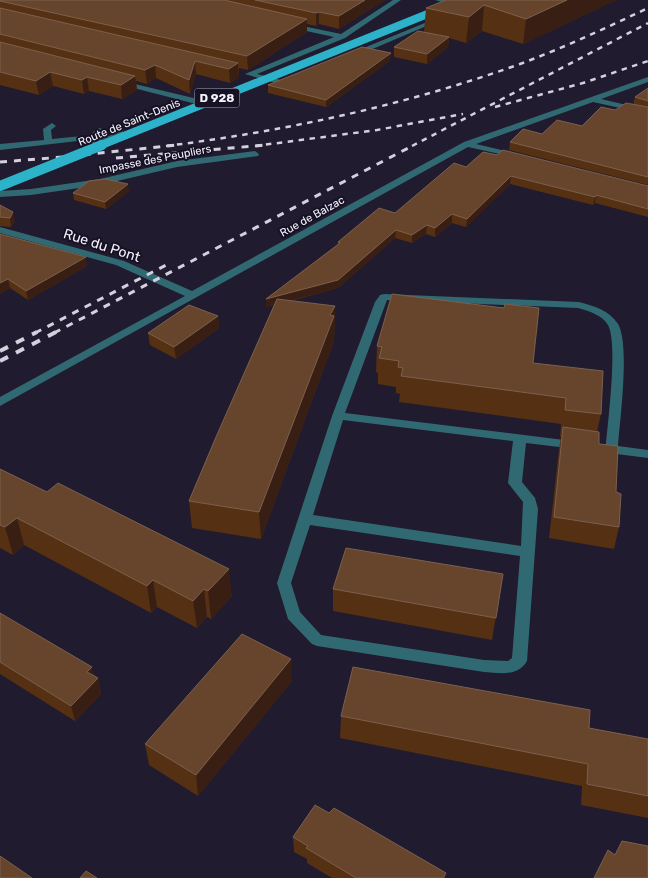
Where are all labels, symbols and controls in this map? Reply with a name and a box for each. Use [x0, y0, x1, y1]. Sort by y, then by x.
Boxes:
road number: D 928 [194, 89, 240, 108]
street label: Route de Saint-Denis [76, 96, 182, 149]
street label: Impasse des Peupliers [98, 142, 213, 177]
street label: Rue de Balzac [278, 193, 347, 240]
street label: Rue du Pont [61, 225, 143, 266]

